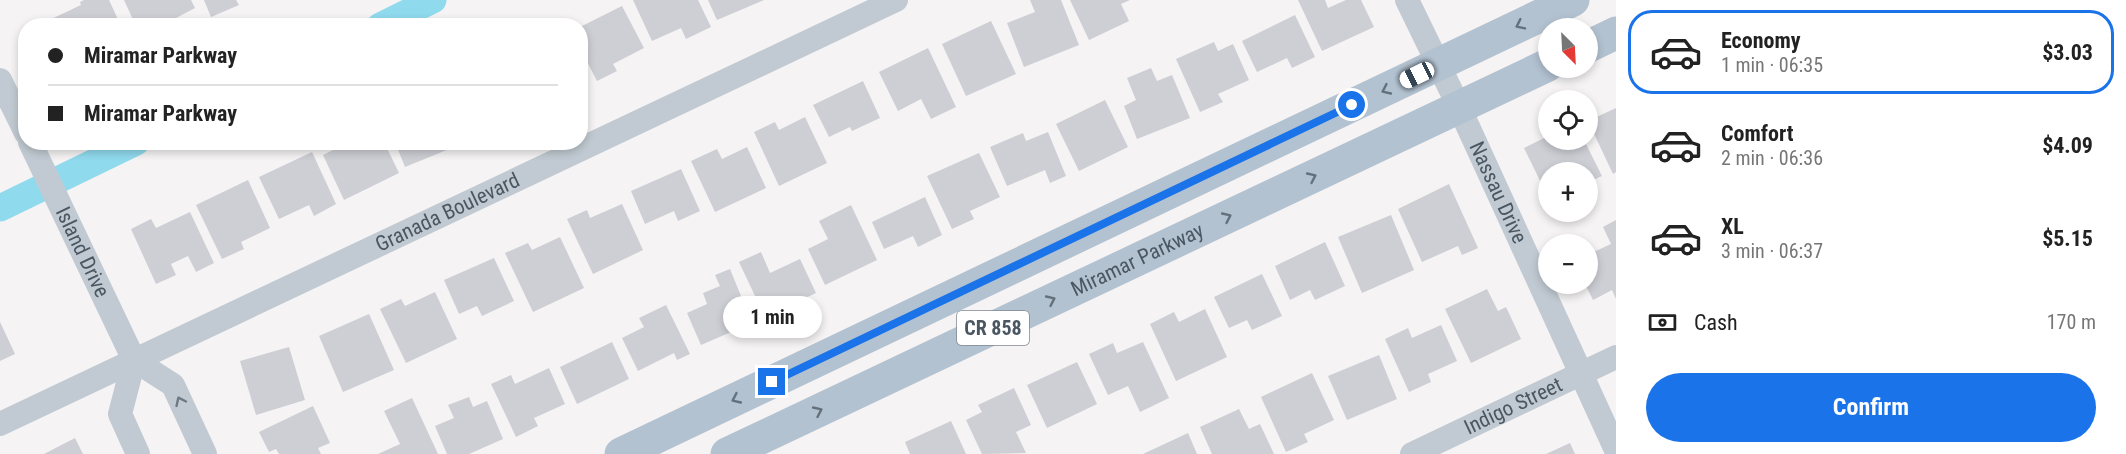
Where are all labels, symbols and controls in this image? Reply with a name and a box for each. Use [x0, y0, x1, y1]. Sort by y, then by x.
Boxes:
one-way arrow [1515, 18, 1526, 30]
north arrow [1538, 18, 1598, 78]
map controls [1538, 18, 1598, 294]
icon: car [1649, 25, 1703, 79]
text: Economy [1721, 28, 1801, 53]
text: $3.03 [2042, 40, 2093, 65]
text: Miramar Parkway [84, 43, 237, 68]
text: 1 min · 06:35 [1721, 53, 1823, 77]
car [1397, 59, 1437, 91]
one-way arrow [1381, 82, 1392, 94]
button: locate [1538, 90, 1598, 150]
route start [1338, 91, 1365, 118]
text: Miramar Parkway [84, 101, 237, 126]
icon: car [1649, 118, 1703, 172]
text: Comfort [1721, 121, 1794, 146]
text: $4.09 [2042, 133, 2093, 158]
street label: Nassau Drive [1464, 138, 1532, 247]
text: 2 min · 06:36 [1721, 146, 1823, 170]
button: + [1538, 162, 1598, 222]
street label: Granada Boulevard [372, 168, 523, 257]
one-way arrow [1306, 172, 1317, 184]
street label: Island Drive [51, 203, 114, 301]
icon: car [1649, 211, 1703, 265]
one-way arrow [1221, 212, 1232, 224]
text: XL [1721, 214, 1744, 239]
street label: Miramar Parkway [1067, 218, 1208, 301]
text: $5.15 [2042, 226, 2093, 251]
button: − [1538, 234, 1598, 294]
text: 3 min · 06:37 [1721, 239, 1823, 263]
callout: 1 min [722, 295, 822, 337]
one-way arrow [1045, 296, 1056, 308]
text: 1 min [750, 305, 795, 329]
icon: cash [1646, 306, 1679, 339]
text: Cash [1694, 310, 1738, 335]
text: 170 m [2047, 310, 2096, 334]
road number: CR 858 [957, 311, 1029, 345]
route end [758, 368, 785, 395]
street label: Indigo Street [1460, 372, 1566, 439]
button: Confirm [1646, 373, 2096, 442]
one-way arrow [731, 392, 742, 404]
one-way arrow [176, 396, 188, 407]
one-way arrow [812, 406, 823, 418]

